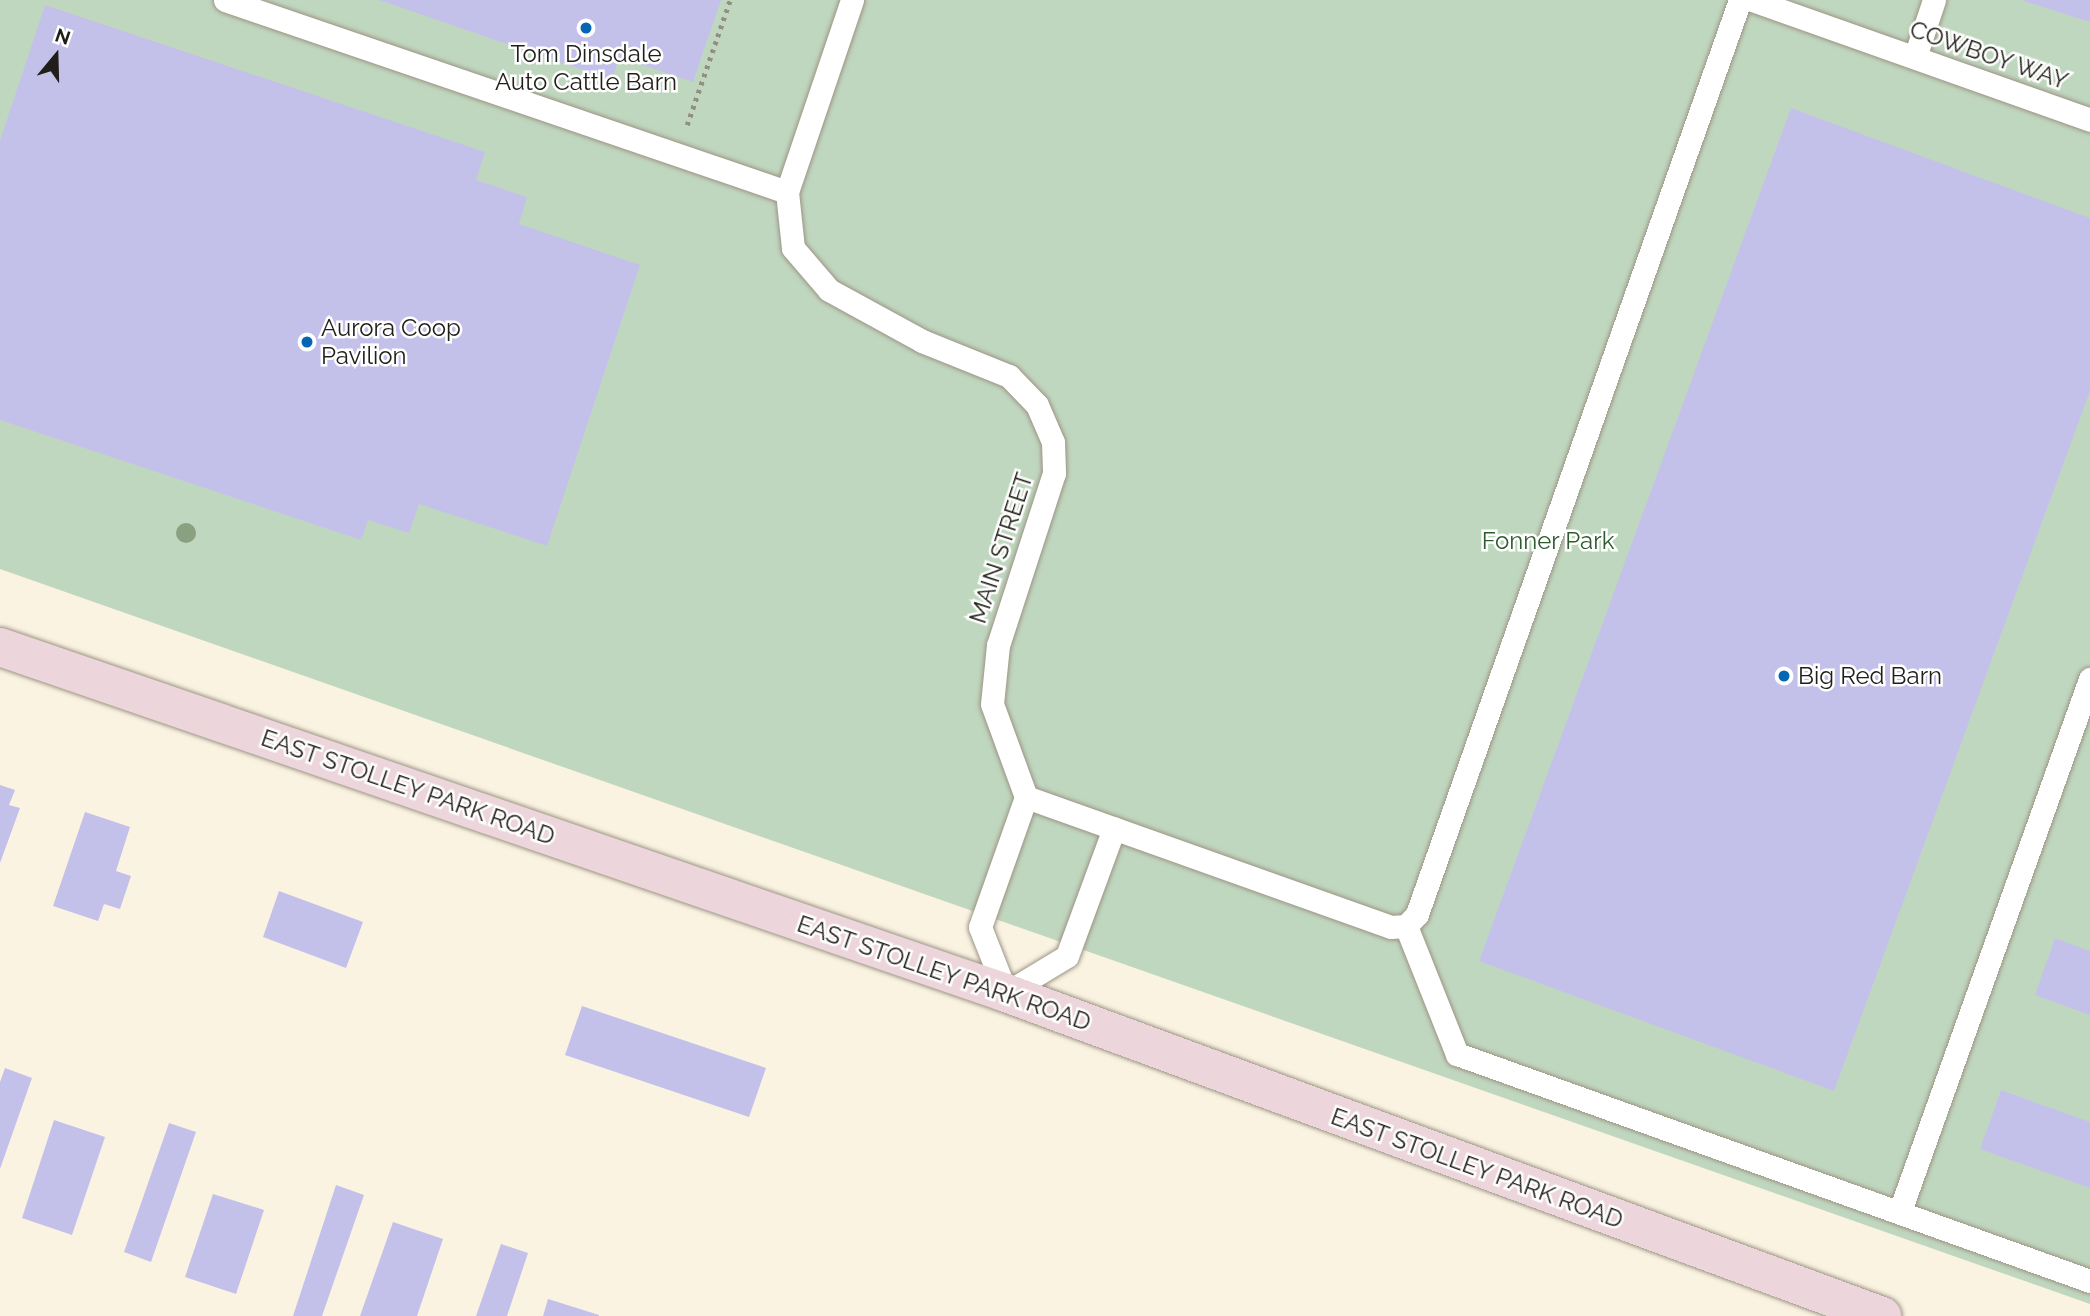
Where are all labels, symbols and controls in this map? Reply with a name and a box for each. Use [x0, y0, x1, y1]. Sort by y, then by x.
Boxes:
street label: COWBOY WAY [1905, 14, 2073, 96]
marker: Tom Dinsdale Auto Cattle Barn [578, 20, 594, 36]
north arrow [21, 21, 91, 91]
text: N [52, 23, 73, 49]
place label: Tom Dinsdale Auto Cattle Barn [495, 40, 677, 96]
place label: Aurora Coop Pavilion [321, 314, 461, 370]
marker: Aurora Coop Pavilion [299, 334, 315, 350]
street label: MAIN STREET [963, 469, 1039, 627]
park label: Fonner Park [1481, 527, 1615, 555]
place label: Big Red Barn [1798, 662, 1942, 690]
marker: Big Red Barn [1776, 668, 1792, 684]
street label: EAST STOLLEY PARK ROAD [257, 723, 559, 851]
street label: EAST STOLLEY PARK ROAD [793, 909, 1095, 1037]
street label: EAST STOLLEY PARK ROAD [1326, 1101, 1628, 1235]

